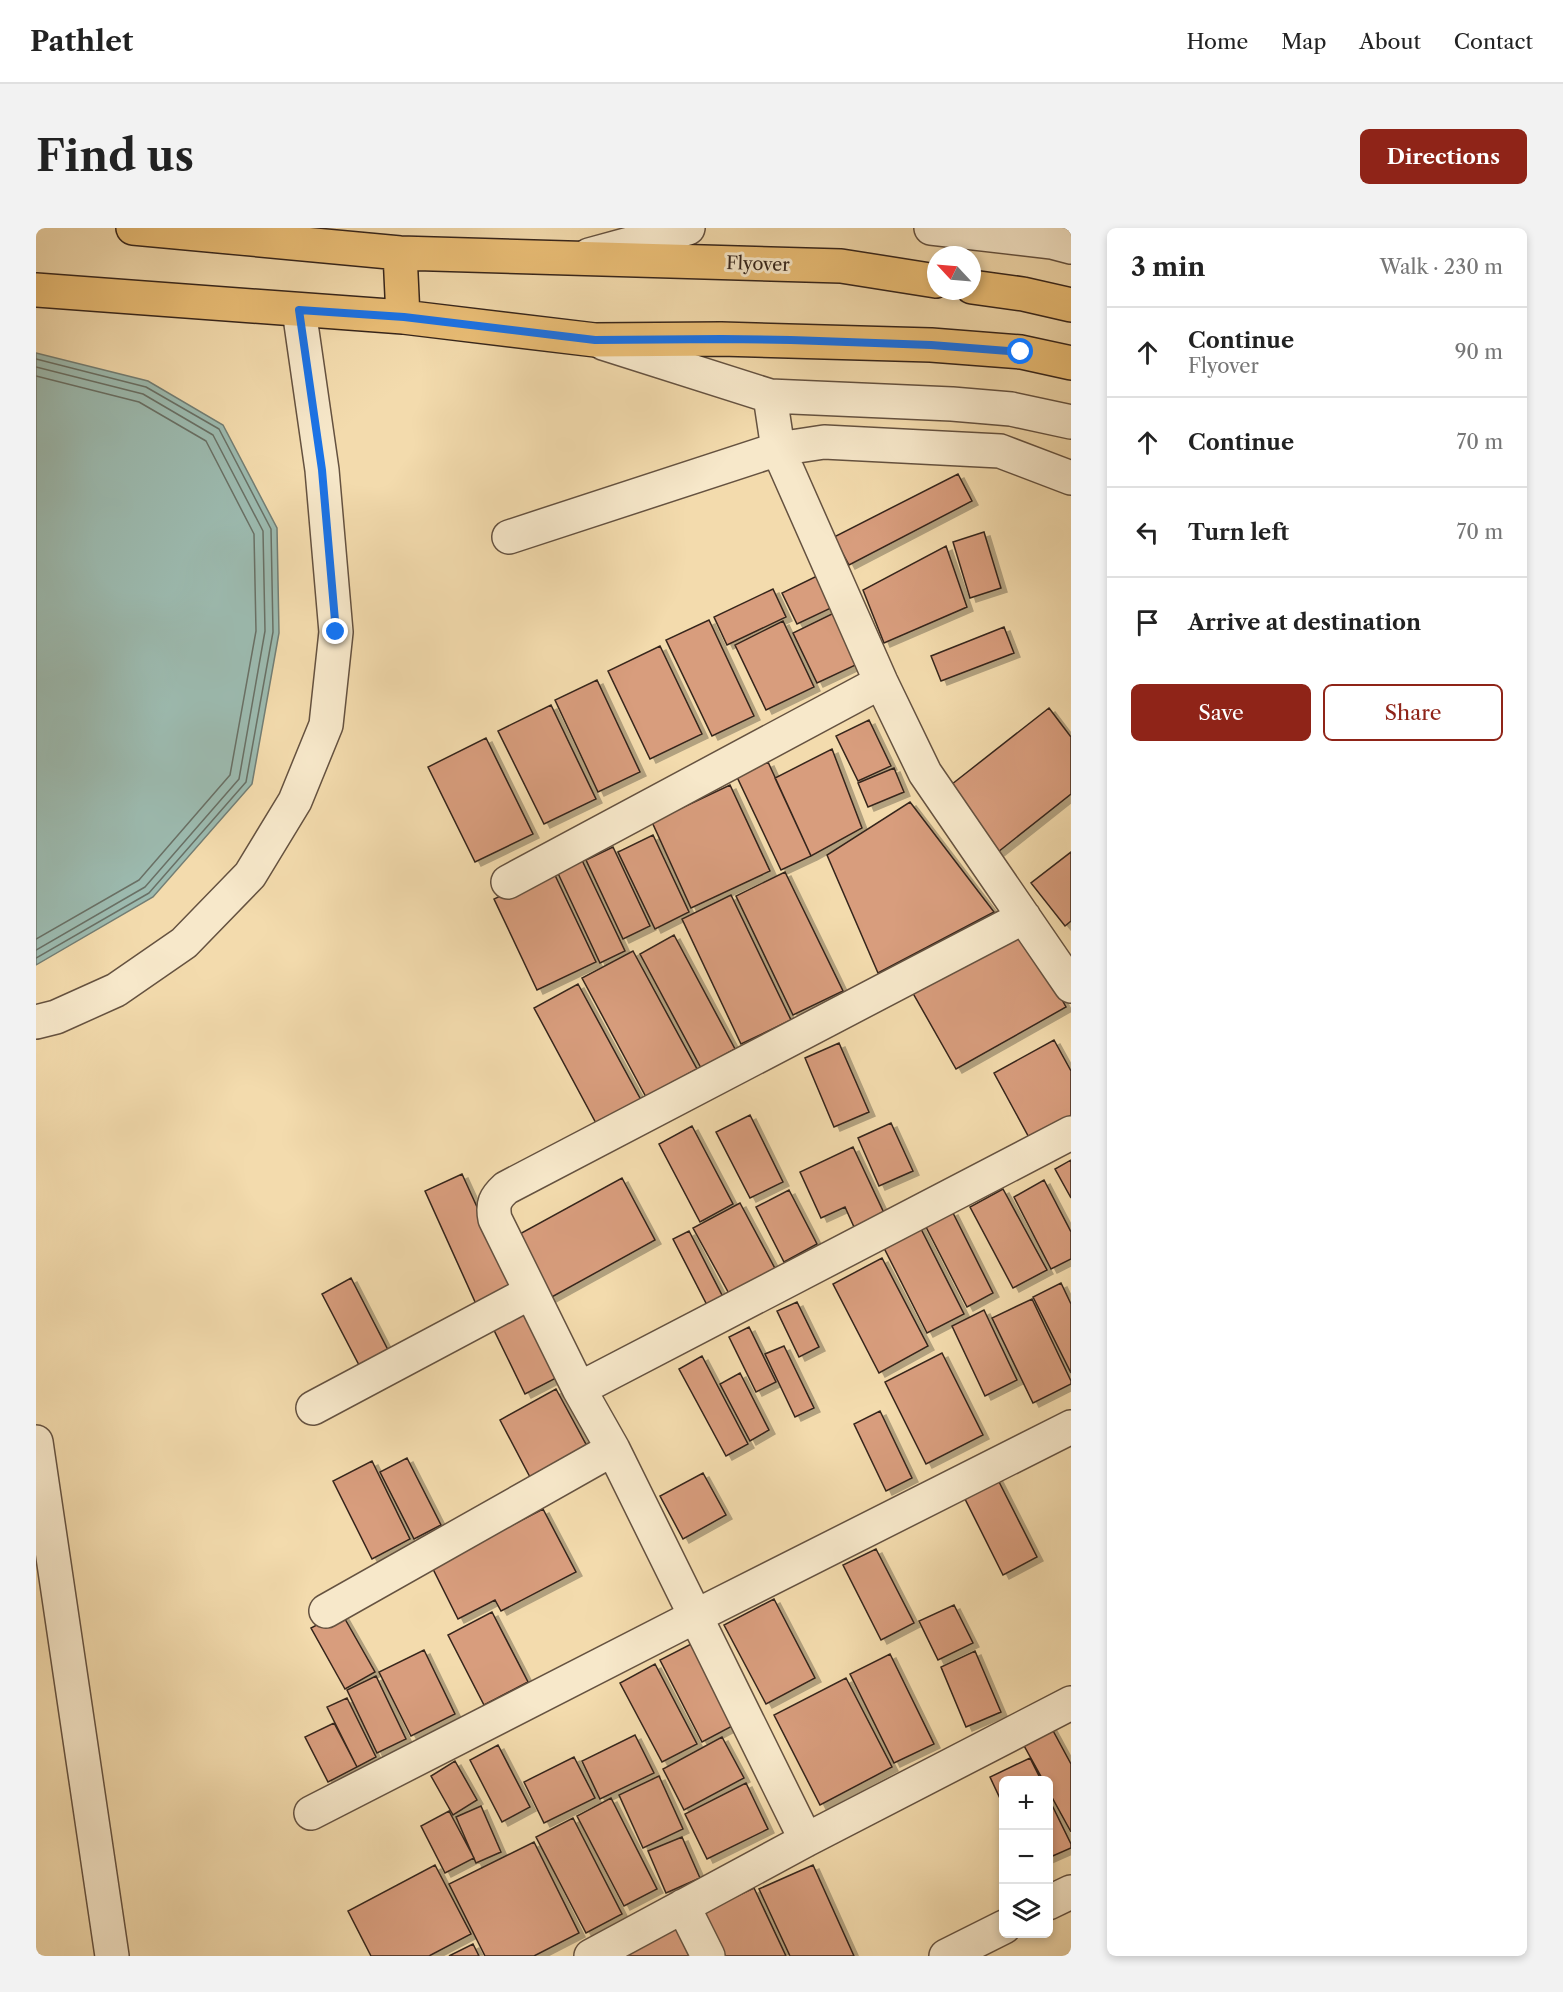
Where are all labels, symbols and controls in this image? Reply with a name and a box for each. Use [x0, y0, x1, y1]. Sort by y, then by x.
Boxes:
text: Pathlet [30, 24, 133, 58]
text: Home [1187, 29, 1248, 54]
text: Map [1281, 29, 1326, 54]
text: About [1359, 29, 1421, 54]
text: Contact [1454, 29, 1533, 54]
button: Directions [1360, 129, 1527, 184]
text: Find us [36, 130, 194, 182]
north arrow [927, 246, 981, 300]
text: 3 min [1131, 251, 1205, 283]
street label: Flyover [726, 252, 791, 276]
text: Walk · 230 m [1380, 255, 1503, 279]
text: Continue [1188, 327, 1294, 354]
icon: ahead [1131, 336, 1164, 369]
route start [1007, 338, 1033, 364]
text: 90 m [1455, 340, 1503, 364]
text: Flyover [1188, 354, 1259, 378]
icon: ahead [1131, 426, 1164, 459]
text: Continue [1188, 429, 1294, 456]
text: 70 m [1457, 430, 1503, 454]
icon: left [1131, 516, 1164, 549]
text: Turn left [1188, 519, 1289, 546]
text: 70 m [1457, 520, 1503, 544]
icon: arrive [1131, 606, 1164, 639]
text: Arrive at destination [1188, 609, 1421, 636]
route end [322, 618, 348, 644]
button: Save [1131, 684, 1311, 741]
button: Share [1323, 684, 1503, 741]
map controls [999, 1776, 1053, 1938]
button: + [999, 1776, 1053, 1830]
button: − [999, 1830, 1053, 1884]
button: layers [999, 1884, 1053, 1938]

